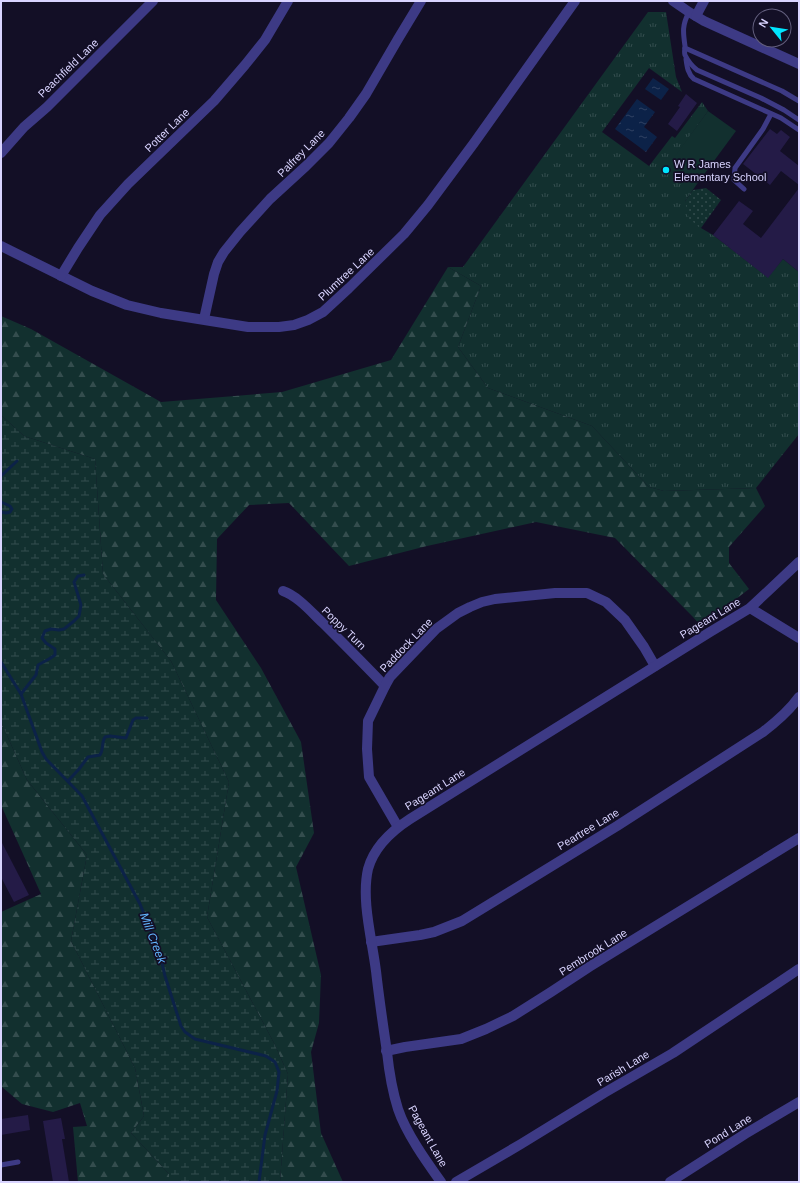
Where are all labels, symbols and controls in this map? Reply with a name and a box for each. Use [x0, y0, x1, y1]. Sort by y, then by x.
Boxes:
north arrow [752, 8, 792, 48]
text: N [756, 17, 771, 29]
street label: Peachfield Lane [35, 36, 101, 100]
street label: Potter Lane [142, 106, 192, 154]
street label: Palfrey Lane [275, 127, 327, 179]
place label: W R James Elementary School [674, 158, 766, 183]
marker: W R James Elementary School [661, 165, 671, 175]
street label: Plumtree Lane [316, 245, 376, 303]
street label: Pageant Lane [678, 595, 742, 641]
street label: Poppy Turn [320, 604, 368, 652]
street label: Paddock Lane [377, 616, 435, 674]
street label: Pageant Lane [403, 766, 467, 812]
street label: Peartree Lane [555, 806, 621, 852]
water label: Mill Creek [137, 911, 169, 966]
street label: Pembrook Lane [557, 926, 629, 978]
street label: Parish Lane [595, 1048, 651, 1088]
street label: Pageant Lane [406, 1103, 450, 1169]
street label: Pond Lane [702, 1112, 754, 1150]

